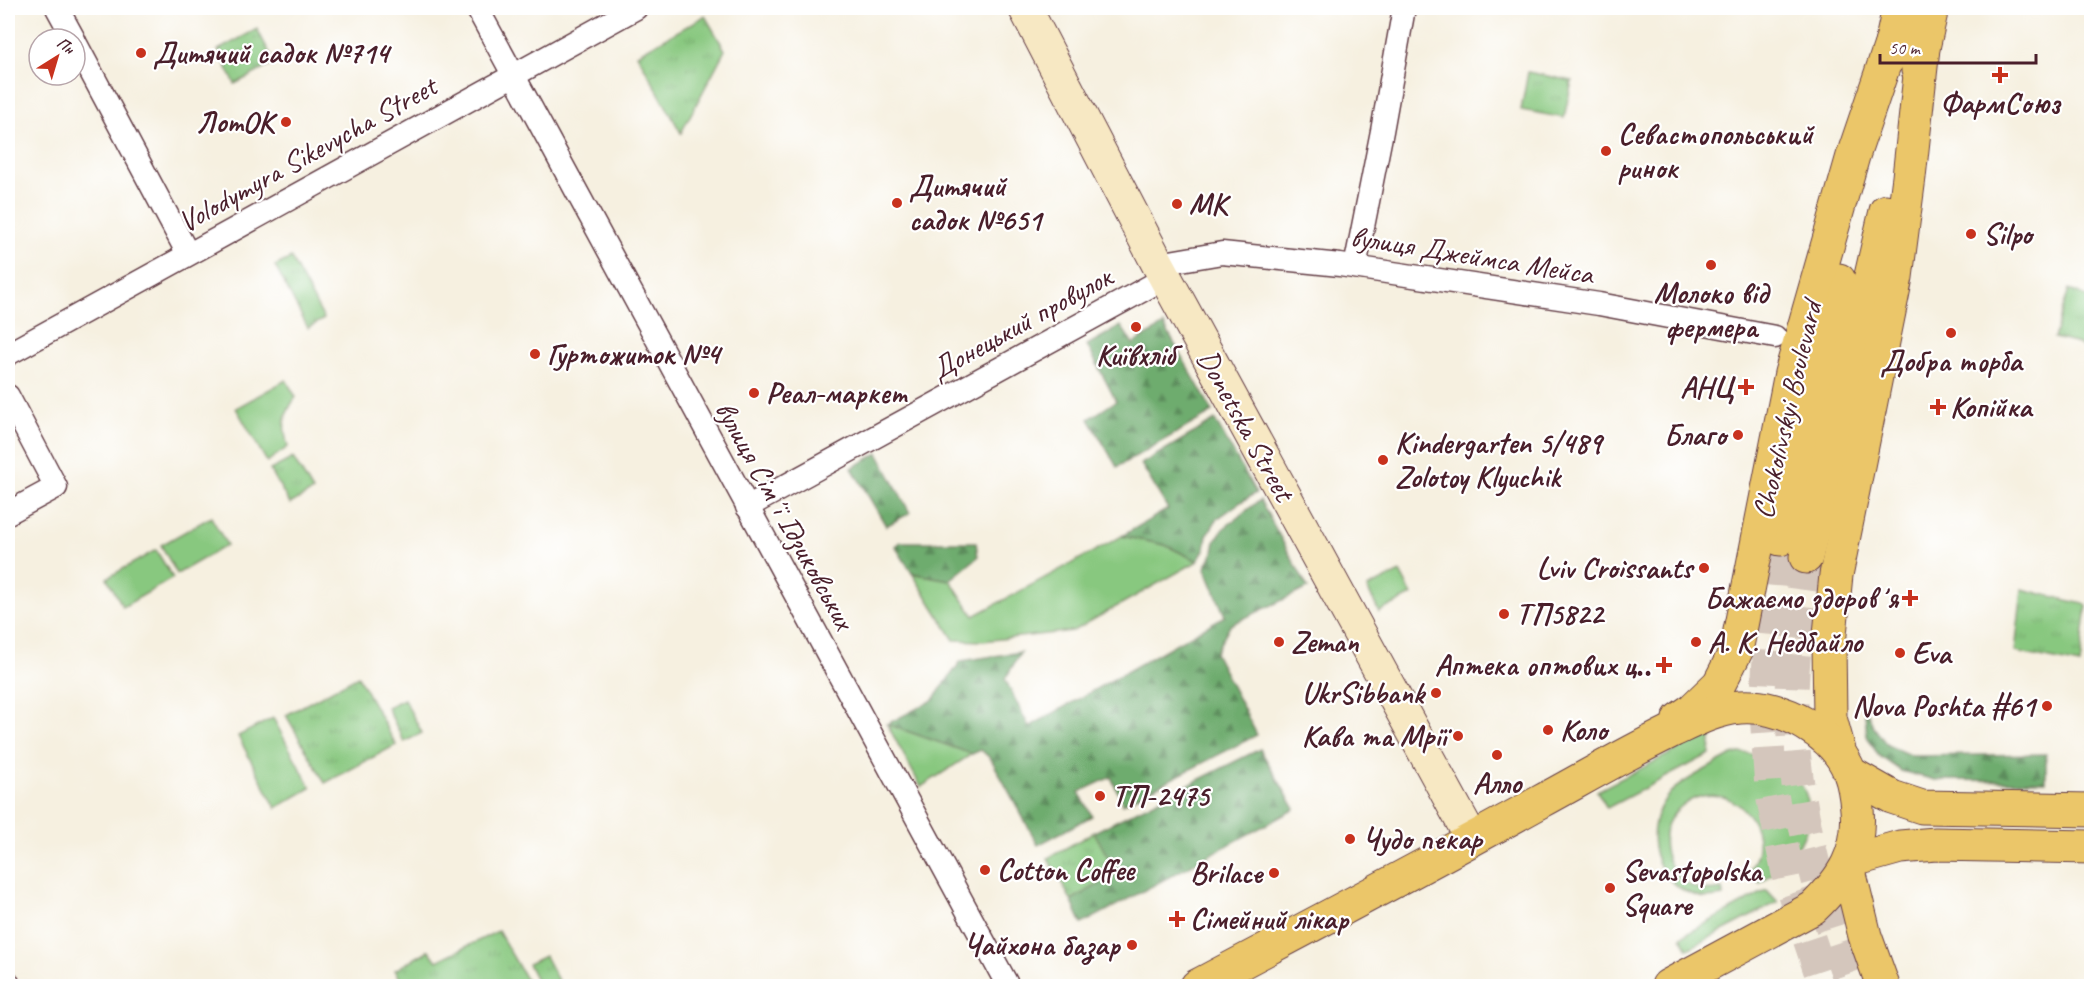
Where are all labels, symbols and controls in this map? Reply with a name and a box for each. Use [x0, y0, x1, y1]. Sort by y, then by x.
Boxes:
north arrow [27, 27, 87, 87]
scale bar [1880, 27, 2036, 65]
text: Пн [53, 33, 79, 59]
place label: Дитячий садок №714 [153, 34, 392, 72]
text: 50 m [1889, 37, 1922, 59]
marker: Дитячий садок №714 [134, 46, 148, 60]
street label: Volodymyra Sikevycha Street [171, 66, 446, 241]
marker: ФармСоюз [1993, 68, 2007, 82]
place label: ФармСоюз [1940, 84, 2062, 122]
place label: ЛотОК [196, 103, 279, 141]
marker: ЛотОК [279, 115, 293, 129]
place label: Севастопольський ринок [1618, 115, 1815, 187]
marker: Севастопольський ринок [1599, 144, 1613, 158]
place label: Дитячий садок №651 [909, 167, 1045, 239]
place label: МК [1189, 185, 1232, 223]
marker: Дитячий садок №651 [890, 196, 904, 210]
marker: МК [1170, 197, 1184, 211]
place label: Silpo [1983, 215, 2035, 253]
street label: вулиця Джеймса Мейса [1348, 217, 1598, 293]
marker: Silpo [1964, 227, 1978, 241]
street label: Донецький провулок [924, 257, 1120, 388]
marker: Молоко від фермера [1704, 258, 1718, 272]
place label: Молоко від фермера [1654, 274, 1772, 346]
street label: Chokolivskyi Boulevard [1744, 294, 1831, 522]
marker: Київхліб [1129, 320, 1143, 334]
marker: Добра торба [1944, 326, 1958, 340]
place label: Гуртожиток №4 [547, 335, 723, 373]
place label: Київхліб [1096, 336, 1183, 374]
place label: Добра торба [1880, 342, 2024, 380]
street label: Donetska Street [1189, 343, 1305, 510]
marker: Гуртожиток №4 [528, 347, 542, 361]
place label: АНЦ [1680, 368, 1736, 406]
place label: Реал-маркет [766, 374, 909, 412]
marker: АНЦ [1739, 380, 1753, 394]
marker: Реал-маркет [747, 386, 761, 400]
place label: Копійка [1950, 388, 2034, 426]
street label: вулиця Сімʼї Ідзиковських [706, 394, 865, 638]
marker: Копійка [1931, 400, 1945, 414]
place label: Благо [1664, 416, 1729, 454]
place label: Kindergarten 5/489 Zolotoy Klyuchik [1395, 424, 1605, 497]
marker: Благо [1731, 428, 1745, 442]
marker: Kindergarten 5/489 Zolotoy Klyuchik [1376, 453, 1390, 467]
place label: Lviv Croissants [1537, 549, 1695, 587]
marker: Lviv Croissants [1697, 561, 1711, 575]
place label: Бажаємо здоровʼя [1705, 579, 1900, 618]
marker: Бажаємо здоровʼя [1903, 591, 1917, 605]
place label: ТП5822 [1516, 595, 1606, 633]
marker: ТП5822 [1497, 607, 1511, 621]
place label: Zeman [1291, 623, 1360, 661]
place label: А. К. Недбайло [1708, 623, 1864, 661]
place label: Eva [1912, 634, 1953, 672]
marker: Zeman [1272, 635, 1286, 649]
marker: А. К. Недбайло [1689, 635, 1703, 649]
place label: Аптека оптових ц‥ [1435, 646, 1652, 684]
marker: Eva [1893, 646, 1907, 660]
marker: Аптека оптових ц‥ [1657, 658, 1671, 672]
place label: UkrSibbank [1302, 674, 1427, 712]
marker: UkrSibbank [1429, 686, 1443, 700]
place label: Nova Poshta #61 [1852, 687, 2038, 725]
marker: Nova Poshta #61 [2040, 699, 2054, 713]
place label: Коло [1560, 711, 1610, 749]
place label: Кава та Мрії [1302, 717, 1452, 755]
marker: Коло [1541, 723, 1555, 737]
marker: Кава та Мрії [1451, 729, 1465, 743]
marker: Алло [1490, 748, 1504, 762]
place label: Алло [1473, 764, 1523, 802]
place label: ТП-2475 [1112, 777, 1212, 815]
marker: ТП-2475 [1093, 789, 1107, 803]
place label: Чудо пекар [1362, 820, 1484, 858]
marker: Чудо пекар [1343, 832, 1357, 846]
place label: Cotton Coffee [997, 851, 1136, 889]
place label: Sevastopolska Square [1622, 852, 1764, 924]
place label: Brilace [1190, 854, 1264, 892]
marker: Cotton Coffee [978, 863, 992, 877]
marker: Brilace [1267, 866, 1281, 880]
marker: Sevastopolska Square [1603, 881, 1617, 895]
place label: Сімейний лікар [1190, 900, 1350, 938]
marker: Сімейний лікар [1168, 910, 1186, 928]
place label: Чайхона базар [963, 926, 1121, 965]
marker: Чайхона базар [1125, 938, 1139, 952]

